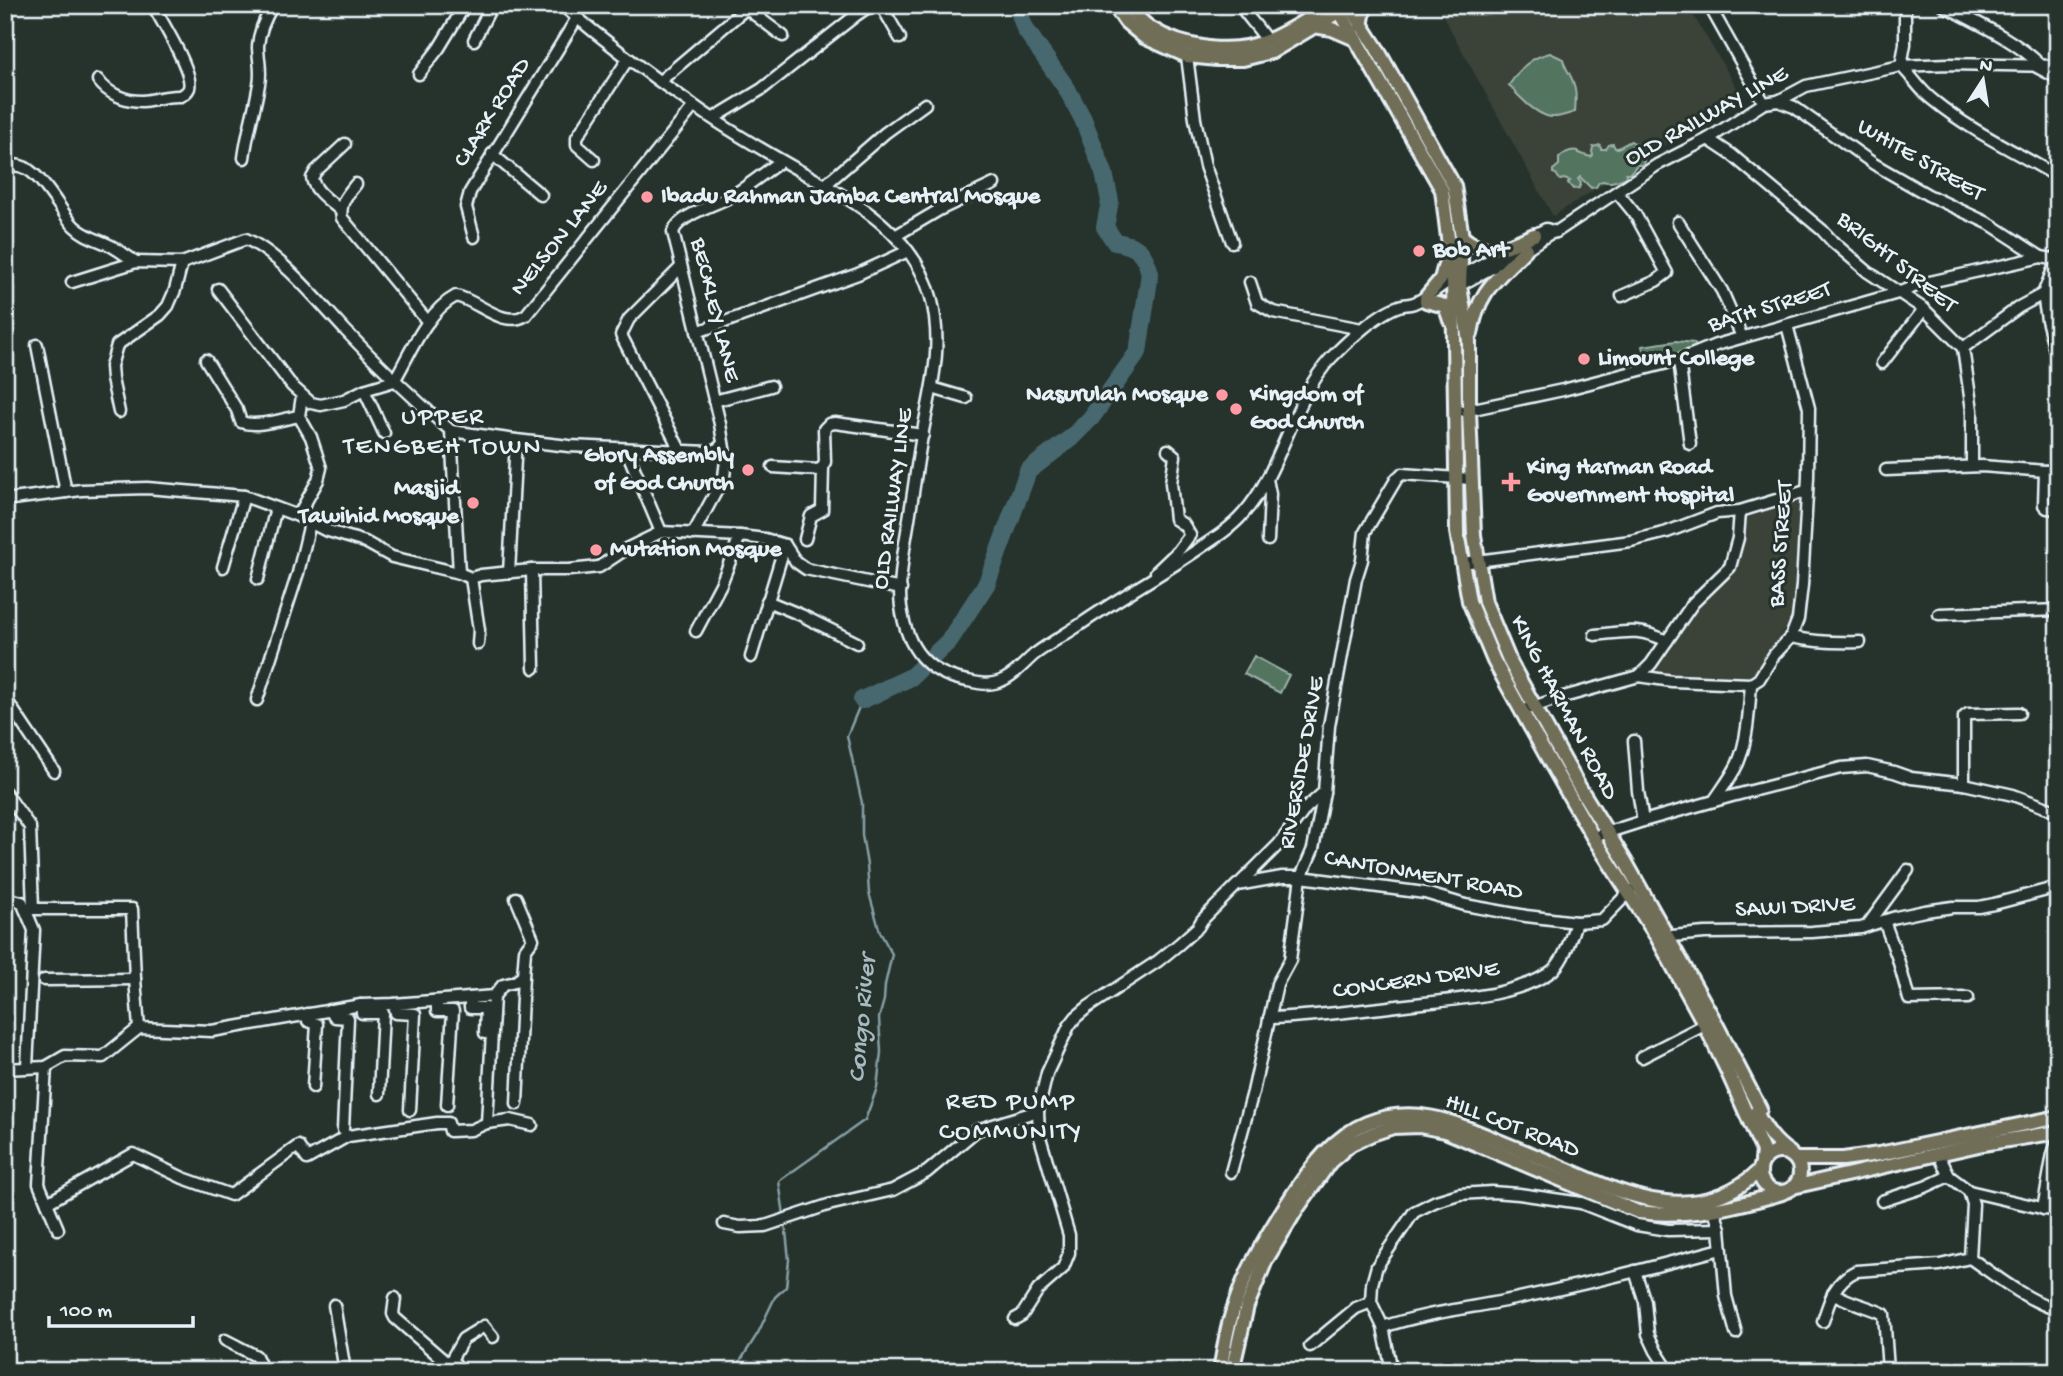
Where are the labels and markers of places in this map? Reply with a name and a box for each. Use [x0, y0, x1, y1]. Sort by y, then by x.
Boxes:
place label: Ibadu Rahman Jamba Central Mosque [661, 183, 1042, 212]
marker: Ibadu Rahman Jamba Central Mosque [639, 189, 655, 205]
place label: Bob Art [1432, 237, 1511, 266]
marker: Bob Art [1411, 243, 1427, 259]
place label: Limount College [1598, 345, 1756, 374]
marker: Limount College [1576, 351, 1592, 367]
place label: Nasurulah Mosque [1026, 381, 1210, 410]
place label: Kingdom of God Church [1249, 381, 1365, 438]
marker: Nasurulah Mosque [1214, 387, 1230, 403]
marker: Kingdom of God Church [1228, 401, 1244, 417]
place label: Glory Assembly of God Church [584, 442, 734, 499]
place label: King Harman Road Government Hospital [1526, 454, 1734, 511]
marker: Glory Assembly of God Church [740, 462, 756, 478]
marker: King Harman Road Government Hospital [1501, 472, 1521, 492]
place label: Masjid Tawihid Mosque [297, 475, 462, 532]
marker: Masjid Tawihid Mosque [465, 495, 481, 511]
place label: Mutation Mosque [610, 536, 783, 565]
marker: Mutation Mosque [588, 542, 604, 558]

